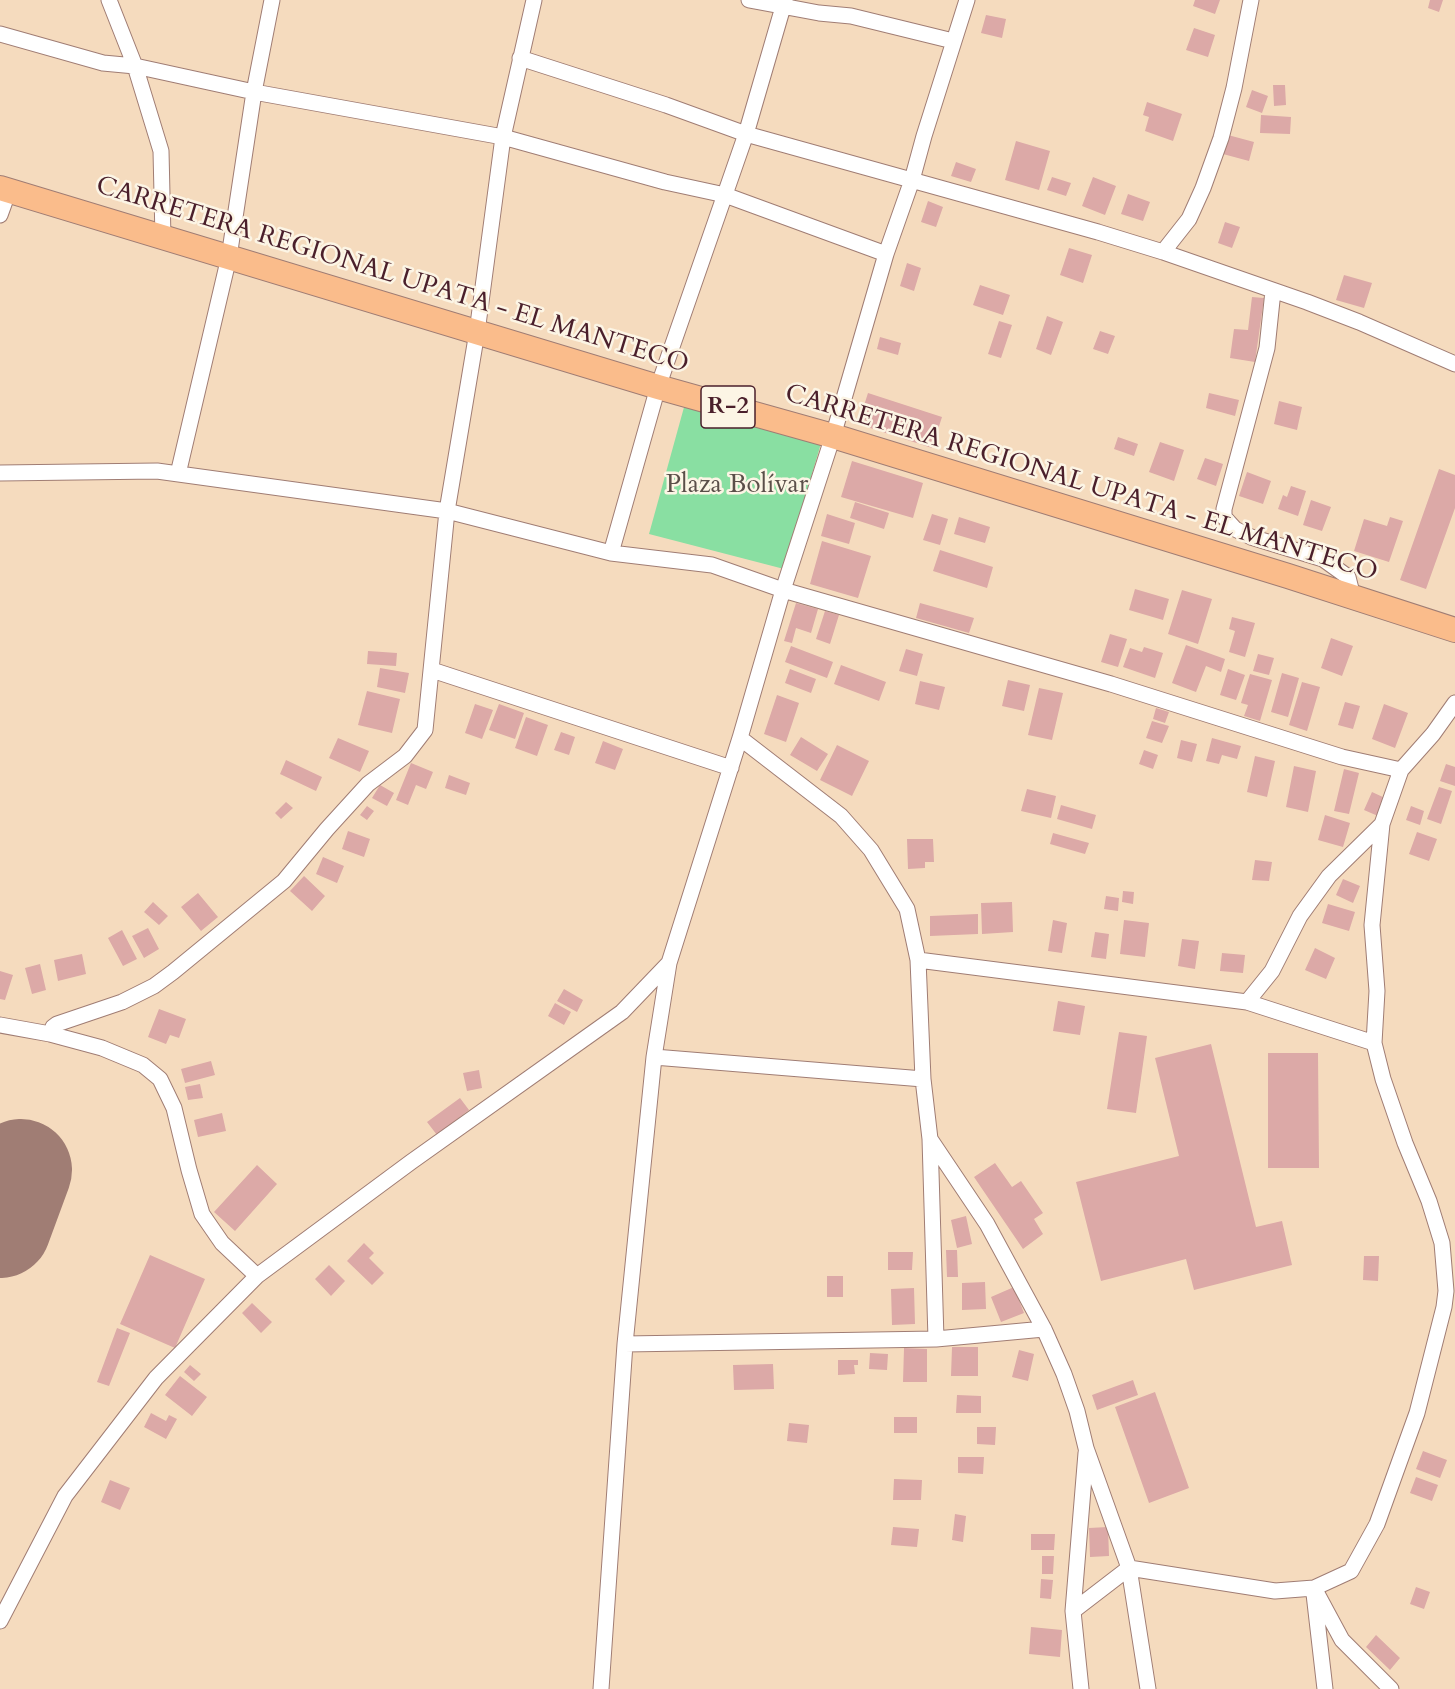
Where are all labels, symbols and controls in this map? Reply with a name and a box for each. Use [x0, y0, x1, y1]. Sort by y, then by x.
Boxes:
street label: CARRETERA REGIONAL UPATA - EL MANTECO [92, 171, 692, 381]
street label: CARRETERA REGIONAL UPATA - EL MANTECO [781, 379, 1381, 589]
road number: R-2 [701, 386, 755, 428]
park label: Plaza Bolívar [666, 470, 808, 502]

